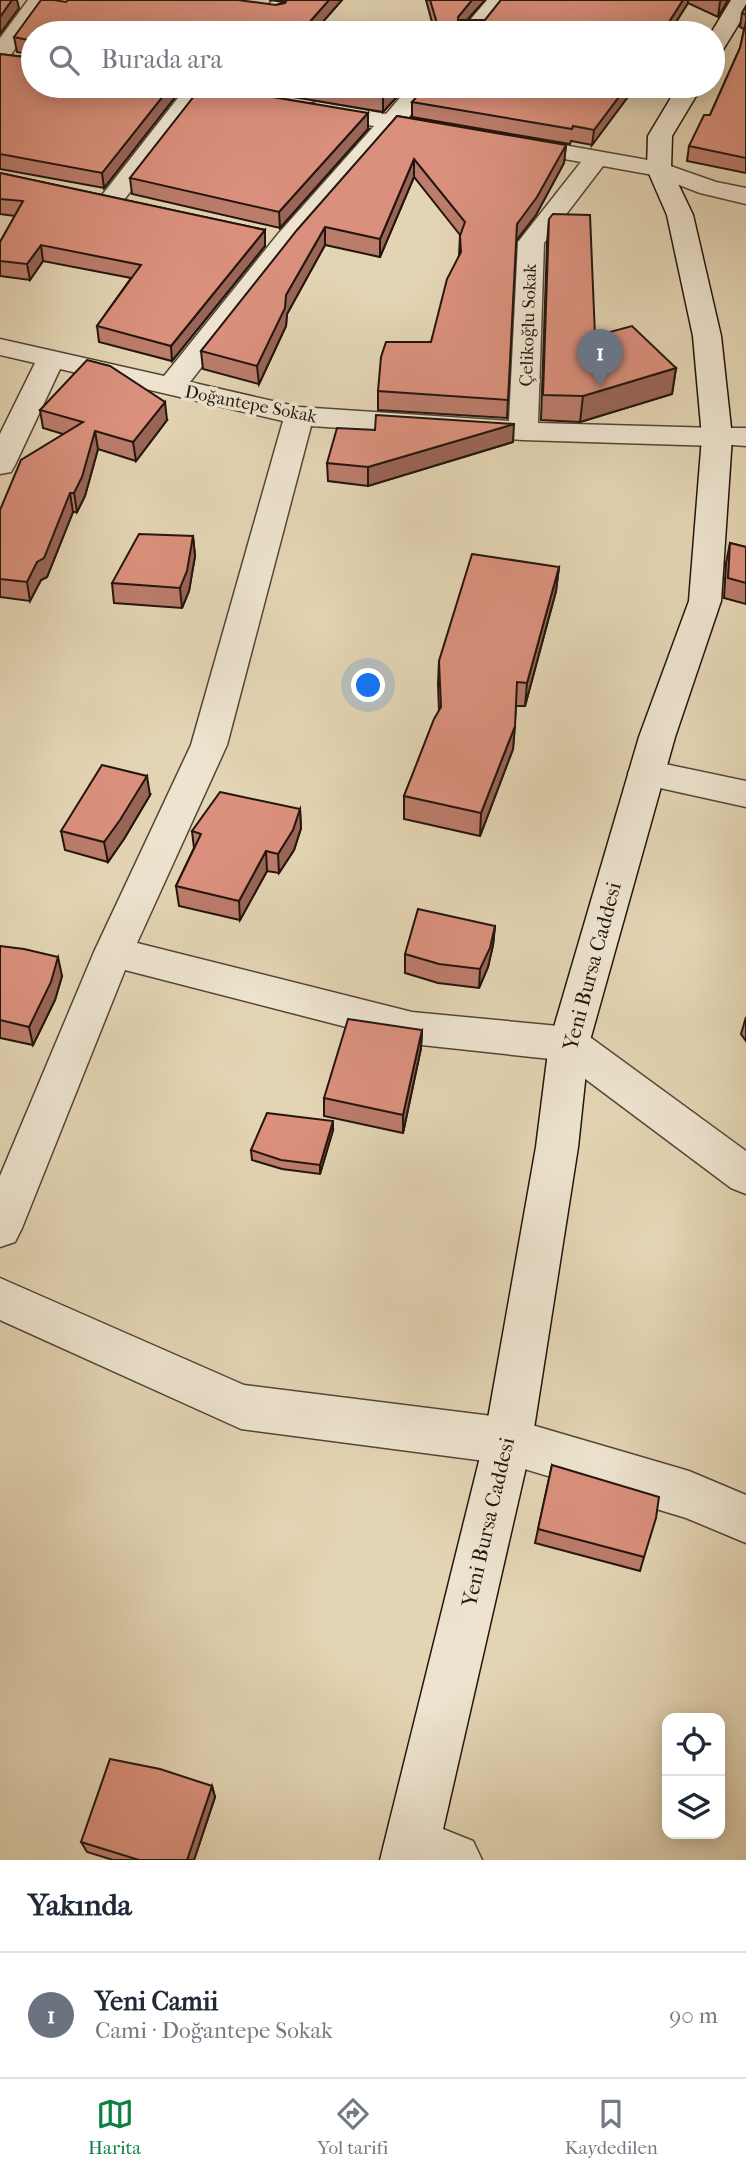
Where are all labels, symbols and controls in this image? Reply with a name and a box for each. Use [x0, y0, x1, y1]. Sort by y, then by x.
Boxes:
search box [21, 21, 725, 98]
icon: search [45, 41, 83, 79]
text: Burada ara [101, 44, 223, 75]
street label: Çelikoğlu Sokak [516, 262, 542, 387]
pin: 1 [577, 329, 623, 387]
street label: Doğantepe Sokak [183, 381, 319, 428]
your location [351, 668, 385, 702]
street label: Yeni Bursa Caddesi [558, 879, 626, 1054]
street label: Yeni Bursa Caddesi [457, 1435, 519, 1610]
map controls [662, 1713, 725, 1839]
button: locate [662, 1713, 725, 1776]
button: layers [662, 1776, 725, 1839]
text: Yakında [28, 1888, 132, 1923]
text: Yeni Camii [95, 1986, 218, 2017]
text: 1 [47, 2002, 55, 2029]
text: 90 m [669, 2002, 718, 2029]
text: Cami · Doğantepe Sokak [95, 2017, 333, 2044]
tab: Harita [88, 2095, 141, 2159]
tab: Yol tarifi [317, 2095, 389, 2159]
tab: Kaydedilen [565, 2095, 658, 2159]

